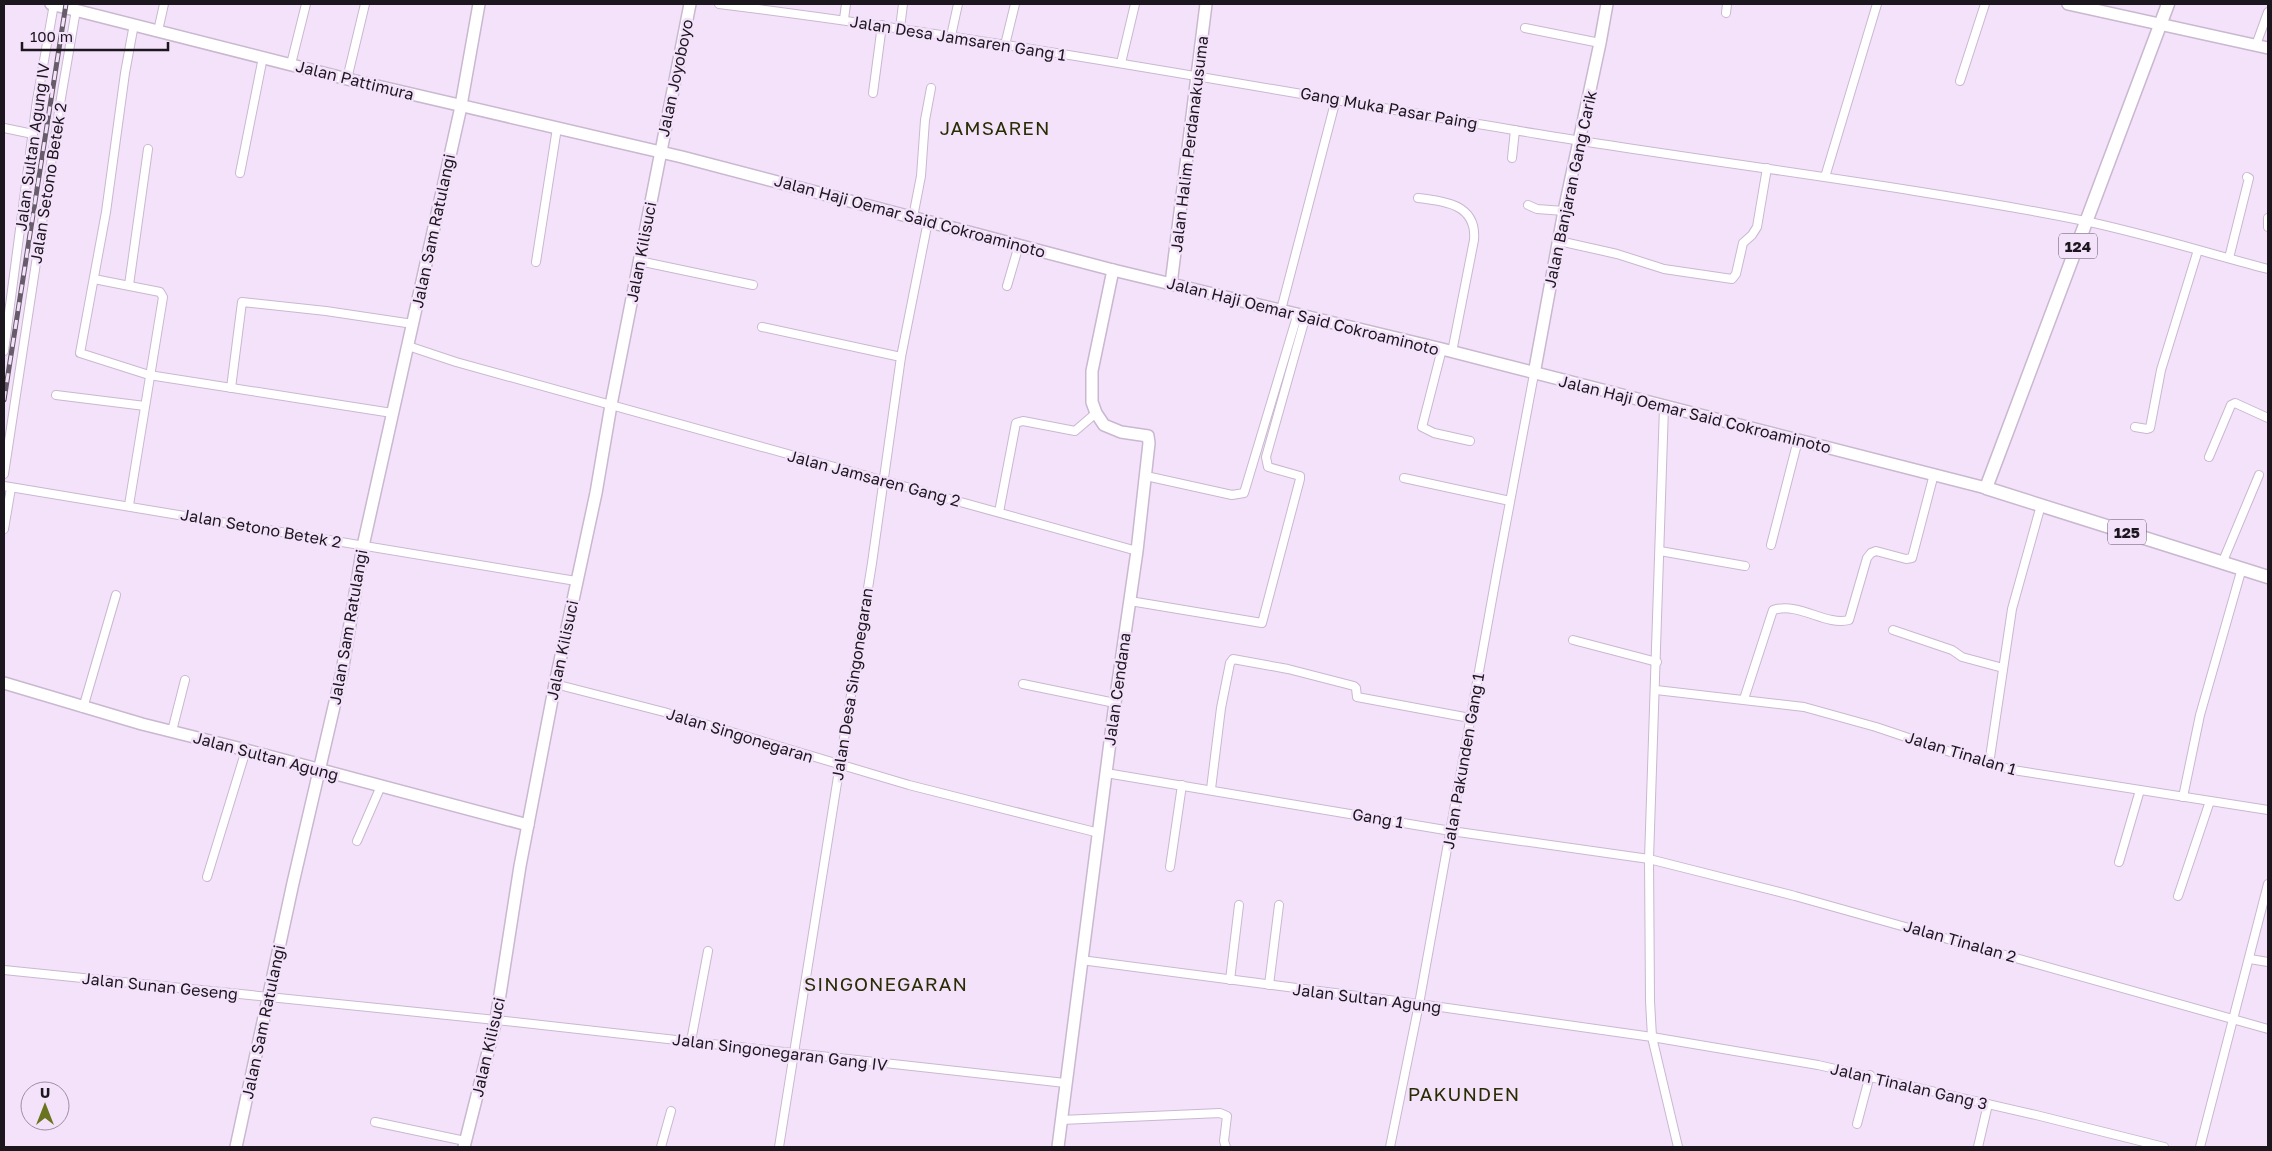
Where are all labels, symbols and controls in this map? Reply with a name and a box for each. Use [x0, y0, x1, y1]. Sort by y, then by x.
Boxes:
street label: Jalan Desa Jamsaren Gang 1 [849, 11, 1068, 65]
street label: Jalan Joyoboyo [653, 17, 697, 139]
scale bar [22, 20, 169, 52]
text: 100 m [30, 27, 73, 45]
street label: Jalan Halim Perdanakusuma [1166, 34, 1212, 254]
street label: Jalan Pattimura [294, 56, 416, 104]
street label: Jalan Sultan Agung IV [10, 61, 54, 232]
street label: Gang Muka Pasar Paing [1299, 83, 1479, 133]
street label: Jalan Banjaran Gang Carik [1539, 88, 1601, 290]
street label: Jalan Setono Betek 2 [25, 101, 71, 265]
district label: JAMSAREN [940, 116, 1050, 139]
street label: Jalan Sam Ratulangi [407, 152, 459, 310]
street label: Jalan Haji Oemar Said Cokroaminoto [772, 170, 1048, 262]
street label: Jalan Kilisuci [621, 200, 661, 304]
road number: 124 [2059, 234, 2097, 258]
street label: Jalan Haji Oemar Said Cokroaminoto [1165, 272, 1441, 360]
street label: Jalan Haji Oemar Said Cokroaminoto [1557, 370, 1833, 458]
street label: Jalan Jamsaren Gang 2 [785, 445, 963, 511]
street label: Jalan Setono Betek 2 [179, 504, 343, 552]
road number: 125 [2108, 520, 2146, 544]
street label: Jalan Sam Ratulangi [325, 548, 371, 706]
street label: Jalan Desa Singonegaran [827, 586, 877, 782]
street label: Jalan Kilisuci [542, 598, 582, 702]
street label: Jalan Cendana [1099, 631, 1135, 747]
street label: Jalan Pakunden Gang 1 [1438, 671, 1488, 851]
street label: Jalan Singonegaran [664, 703, 816, 767]
street label: Jalan Sultan Agung [191, 727, 341, 785]
street label: Jalan Tinalan 1 [1903, 727, 2019, 779]
street label: Gang 1 [1351, 804, 1405, 832]
street label: Jalan Tinalan 2 [1901, 915, 2019, 967]
street label: Jalan Sam Ratulangi [237, 943, 289, 1101]
street label: Jalan Sunan Geseng [81, 968, 239, 1004]
district label: SINGONEGARAN [804, 972, 968, 995]
street label: Jalan Sultan Agung [1291, 979, 1443, 1017]
street label: Jalan Kilisuci [467, 995, 509, 1099]
street label: Jalan Singonegaran Gang IV [671, 1029, 889, 1075]
street label: Jalan Tinalan Gang 3 [1829, 1058, 1989, 1114]
north arrow [20, 1081, 70, 1131]
district label: PAKUNDEN [1408, 1082, 1520, 1105]
text: U [40, 1084, 50, 1101]

